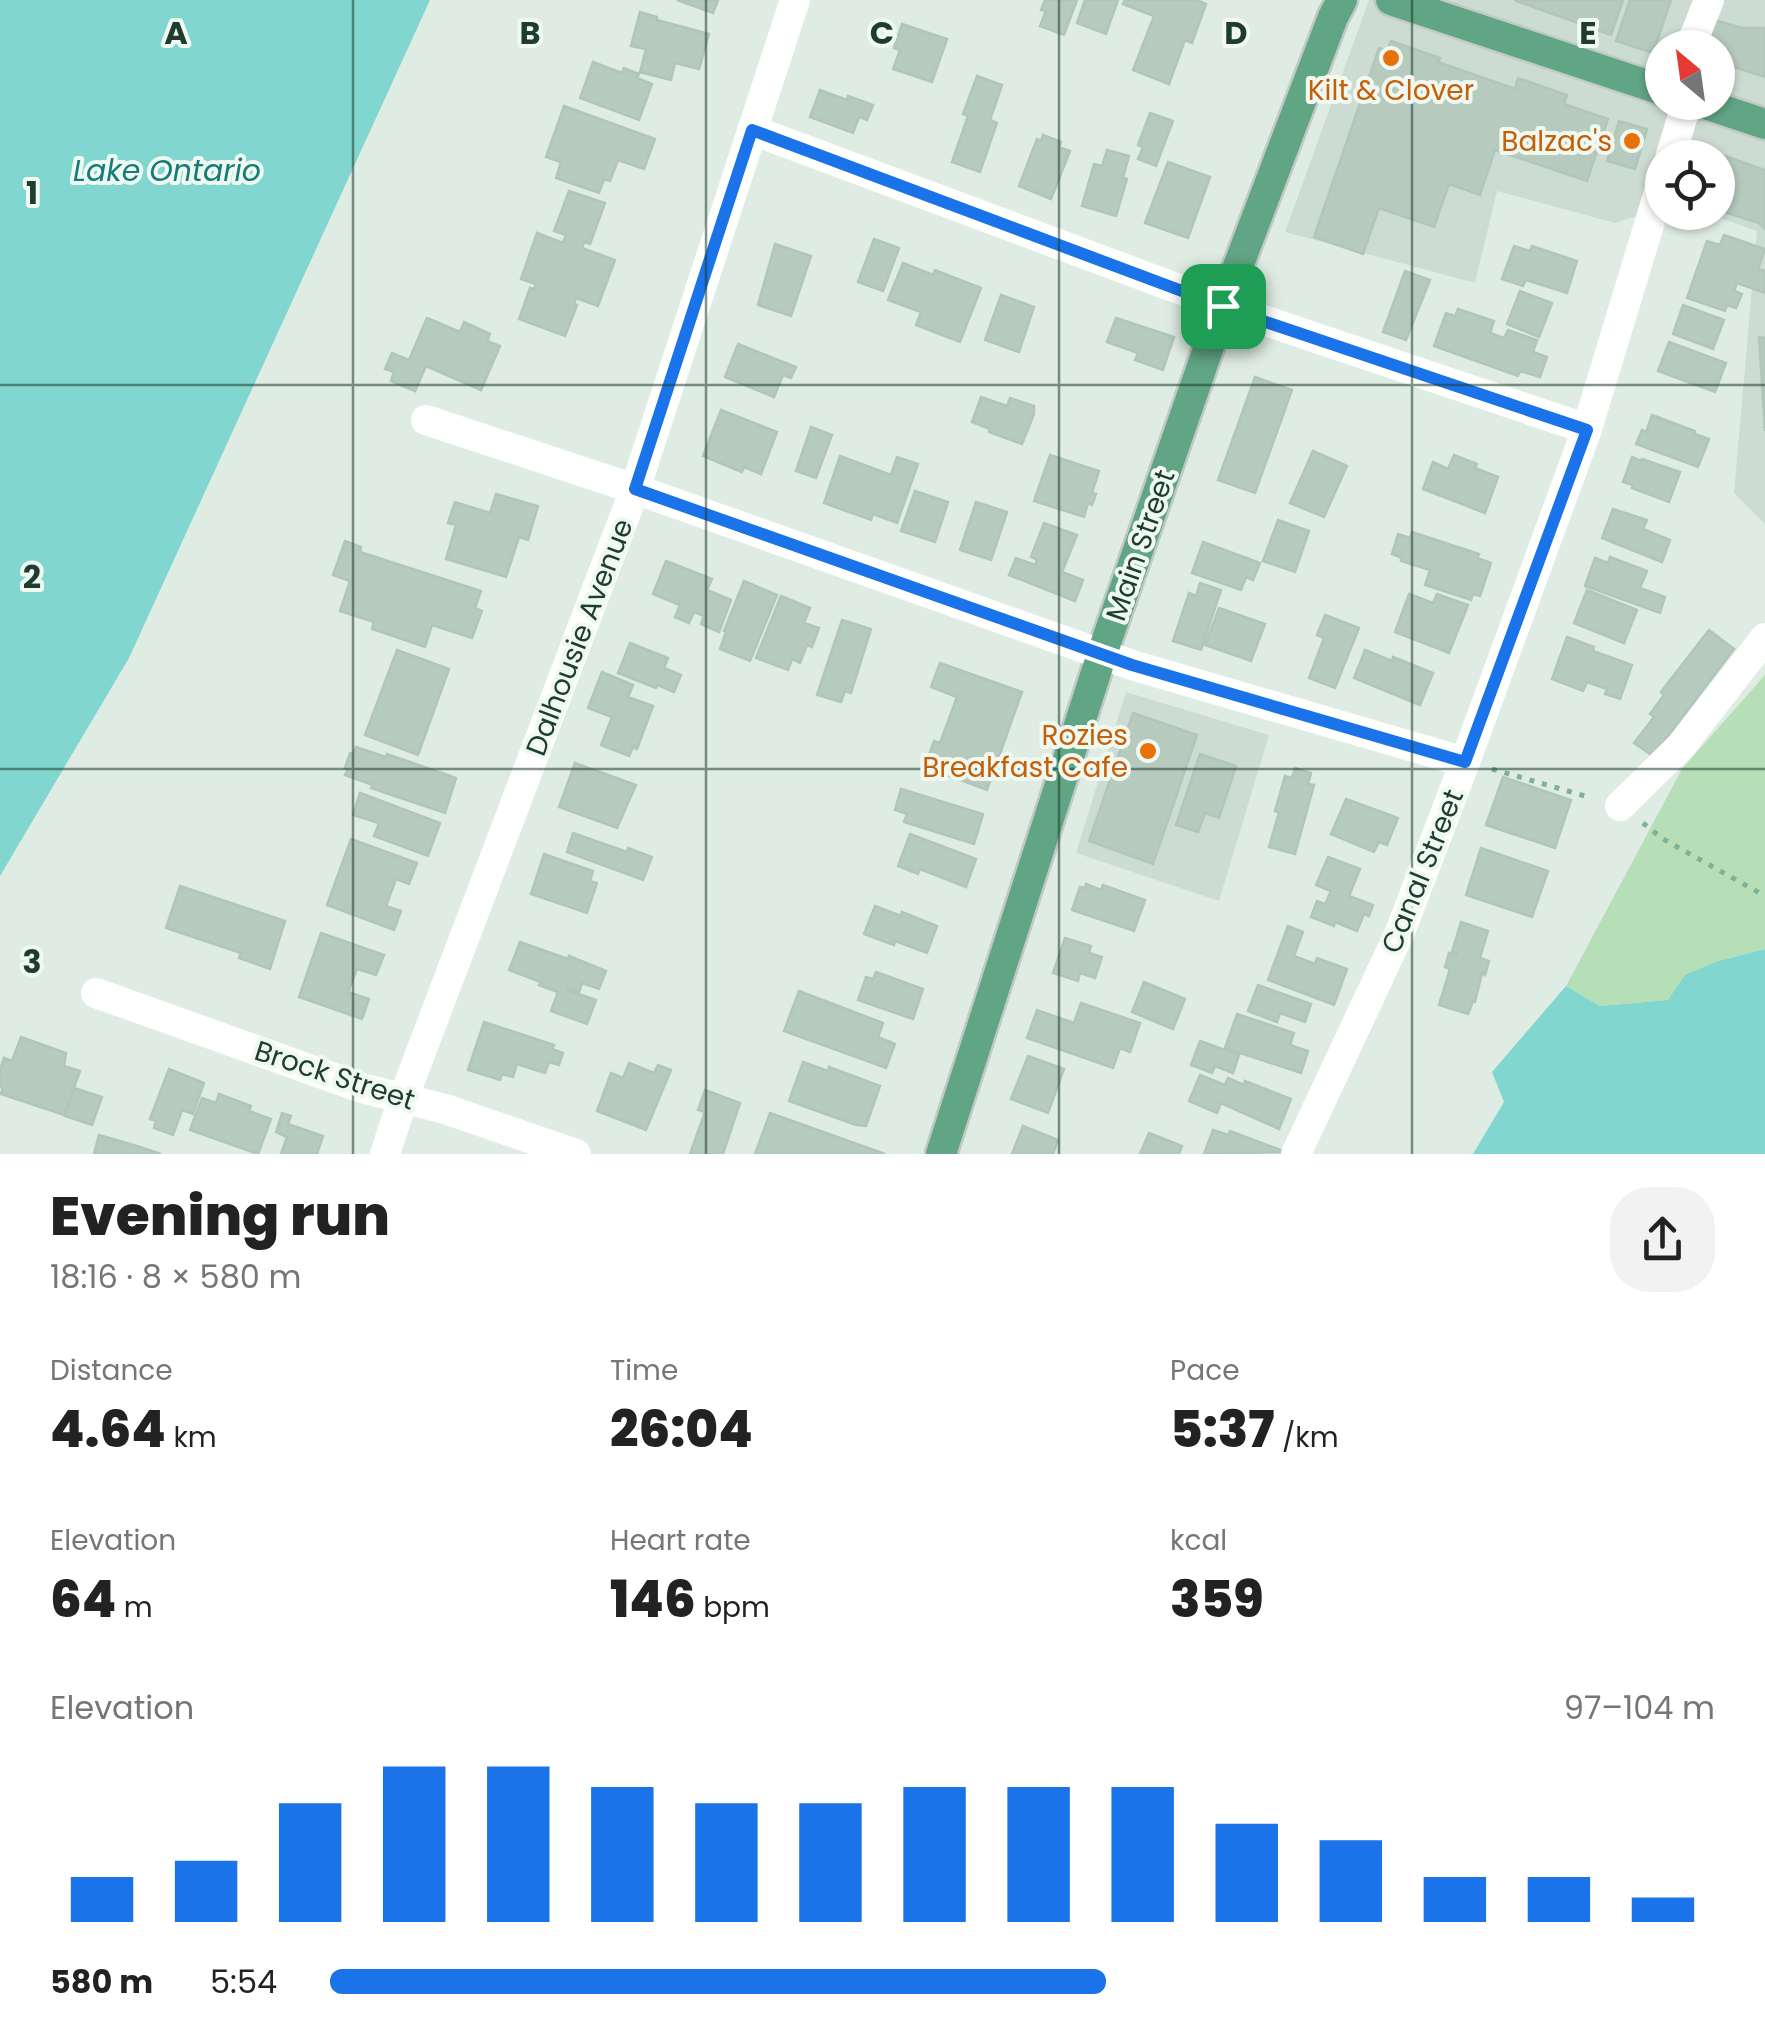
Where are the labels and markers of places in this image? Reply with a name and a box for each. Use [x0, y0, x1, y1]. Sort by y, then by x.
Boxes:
marker: Kilt & Clover [1380, 47, 1402, 69]
place label: Kilt & Clover [1308, 71, 1474, 110]
place label: Balzac's [1501, 122, 1612, 161]
marker: Balzac's [1621, 130, 1643, 152]
pin [1181, 264, 1266, 349]
place label: Rozies Breakfast Cafe [922, 716, 1128, 787]
marker: Rozies Breakfast Cafe [1137, 740, 1159, 762]

